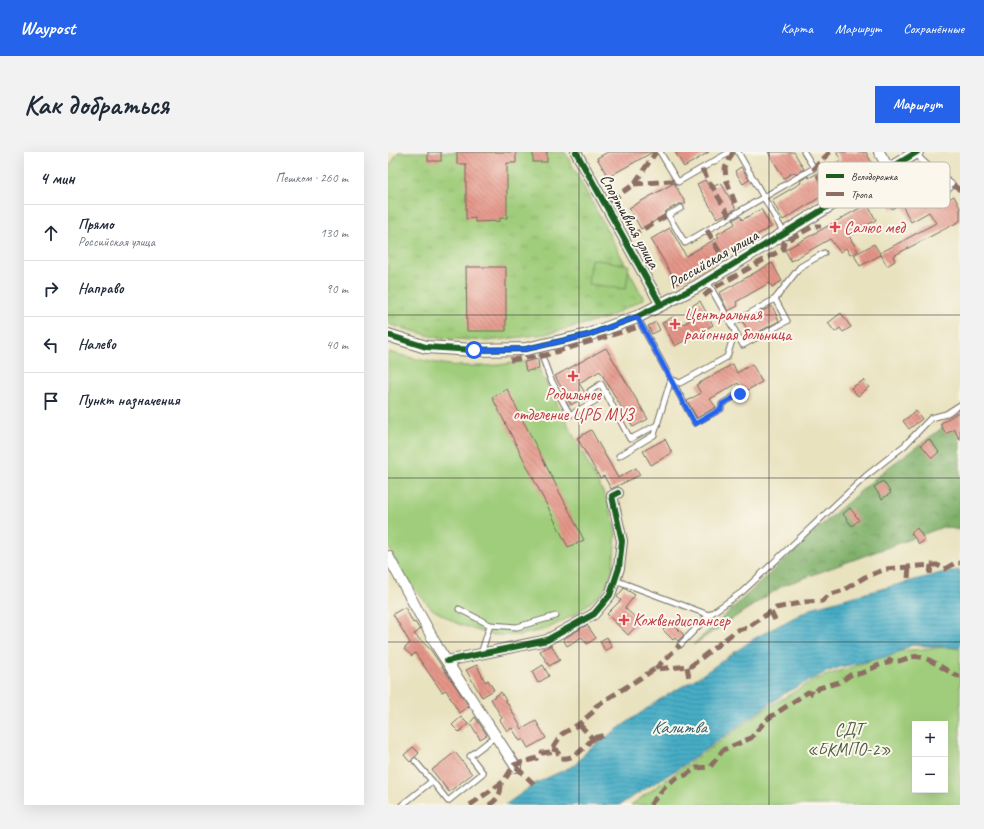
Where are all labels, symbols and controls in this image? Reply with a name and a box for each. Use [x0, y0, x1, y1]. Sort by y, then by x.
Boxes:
text: Waypost [20, 16, 75, 40]
text: Карта [781, 20, 813, 37]
text: Маршрут [835, 20, 881, 37]
text: Сохранённые [903, 20, 964, 37]
button: Маршрут [875, 86, 960, 123]
text: Как добраться [24, 87, 169, 122]
legend [818, 162, 950, 208]
text: 4 мин [40, 168, 75, 189]
text: Велодорожка [851, 169, 898, 183]
text: Пешком · 260 m [275, 170, 348, 186]
street label: Спортивная улица [595, 170, 665, 273]
text: Тропа [851, 187, 872, 201]
text: Прямо [78, 215, 114, 234]
place label: Салюc мед [844, 217, 906, 238]
marker: Салюc мед [829, 221, 841, 233]
icon: ahead [40, 222, 62, 244]
street label: Российская улица [664, 224, 763, 293]
text: 130 m [320, 225, 348, 241]
text: Российская улица [78, 234, 155, 250]
icon: right [40, 278, 62, 300]
text: Направо [78, 279, 124, 298]
text: 90 m [326, 281, 348, 297]
place label: Центральная районная больница [684, 304, 793, 345]
marker: Центральная районная больница [669, 318, 681, 330]
icon: left [40, 334, 62, 356]
text: Налево [78, 335, 116, 354]
text: 40 m [326, 337, 348, 353]
route start [465, 341, 483, 359]
marker: Родильное отделение ЦРБ МУЗ [567, 370, 579, 382]
place label: Родильное отделение ЦРБ МУЗ [513, 384, 635, 425]
route end [731, 385, 749, 403]
icon: arrive [40, 390, 62, 412]
text: Пункт назначения [78, 391, 180, 410]
place label: Кожвендиспансер [633, 610, 731, 631]
marker: Кожвендиспансер [618, 614, 630, 626]
water label: Калитва [652, 716, 709, 738]
park label: СДТ «БКМПО-2» [807, 719, 891, 760]
map controls [912, 721, 948, 793]
button: + [912, 721, 948, 757]
button: − [912, 757, 948, 793]

